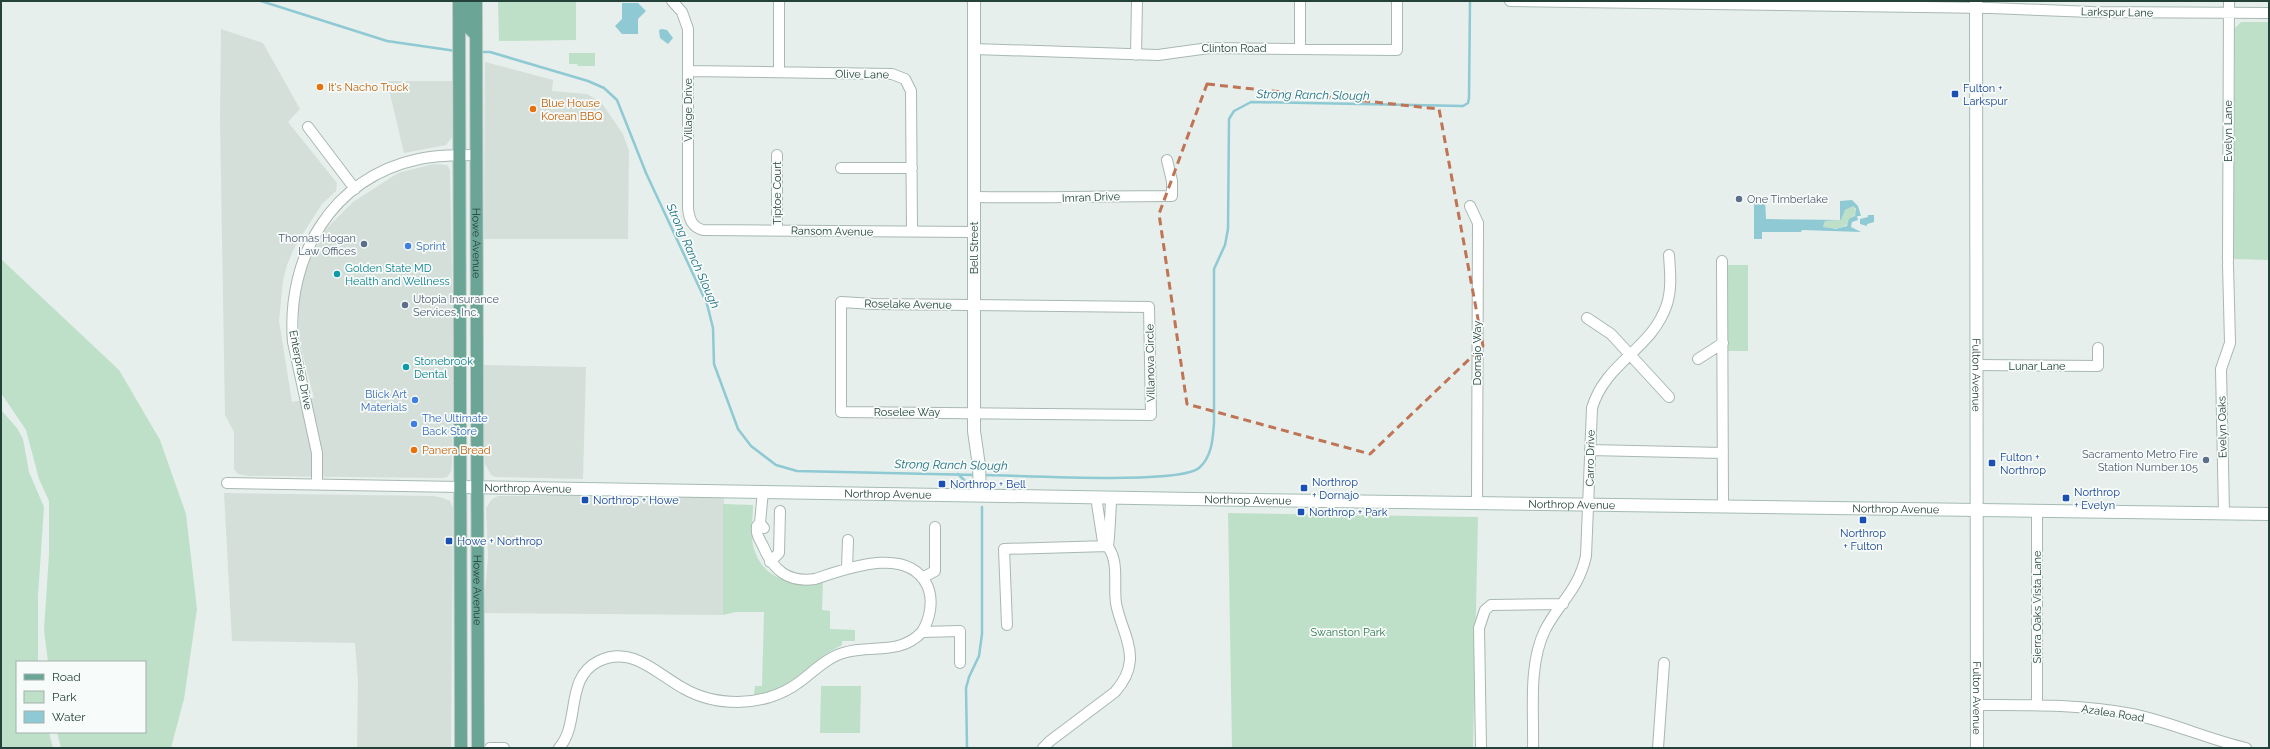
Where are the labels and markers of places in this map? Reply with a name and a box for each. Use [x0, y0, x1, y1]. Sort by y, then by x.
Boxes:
place label: It's Nacho Truck [328, 81, 409, 94]
marker: It's Nacho Truck [315, 82, 325, 92]
place label: Fulton + Larkspur [1963, 82, 2008, 108]
marker: Fulton + Larkspur [1950, 89, 1960, 99]
place label: Blue House Korean BBQ [541, 97, 603, 123]
marker: Blue House Korean BBQ [528, 104, 538, 114]
place label: One Timberlake [1747, 193, 1828, 206]
marker: One Timberlake [1734, 194, 1744, 204]
place label: Thomas Hogan Law Offices [278, 232, 356, 258]
marker: Thomas Hogan Law Offices [359, 239, 369, 249]
place label: Sprint [416, 240, 446, 253]
marker: Sprint [403, 241, 413, 251]
place label: Golden State MD Health and Wellness [345, 262, 450, 288]
marker: Golden State MD Health and Wellness [332, 269, 342, 279]
place label: Utopia Insurance Services, Inc. [413, 293, 500, 319]
marker: Utopia Insurance Services, Inc. [400, 300, 410, 310]
place label: Stonebrook Dental [414, 355, 473, 381]
marker: Stonebrook Dental [401, 362, 411, 372]
place label: Blick Art Materials [361, 388, 407, 414]
marker: Blick Art Materials [410, 395, 420, 405]
place label: The Ultimate Back Store [422, 412, 488, 438]
marker: The Ultimate Back Store [409, 419, 419, 429]
place label: Panera Bread [422, 444, 491, 457]
marker: Panera Bread [409, 445, 419, 455]
place label: Sacramento Metro Fire Station Number 105 [2082, 448, 2199, 474]
place label: Fulton + Northrop [2000, 451, 2046, 477]
marker: Sacramento Metro Fire Station Number 105 [2201, 455, 2211, 465]
marker: Fulton + Northrop [1987, 458, 1997, 468]
place label: Northrop + Dornajo [1312, 476, 1360, 502]
place label: Northrop + Bell [950, 478, 1026, 491]
marker: Northrop + Bell [937, 479, 947, 489]
marker: Northrop + Dornajo [1299, 483, 1309, 493]
place label: Northrop + Evelyn [2074, 486, 2120, 512]
marker: Northrop + Evelyn [2061, 493, 2071, 503]
place label: Northrop + Howe [593, 494, 679, 507]
marker: Northrop + Howe [580, 495, 590, 505]
place label: Northrop + Park [1309, 506, 1388, 519]
marker: Northrop + Park [1296, 507, 1306, 517]
marker: Northrop + Fulton [1858, 515, 1868, 525]
place label: Northrop + Fulton [1840, 527, 1886, 553]
place label: Howe + Northrop [457, 535, 543, 548]
marker: Howe + Northrop [444, 536, 454, 546]

